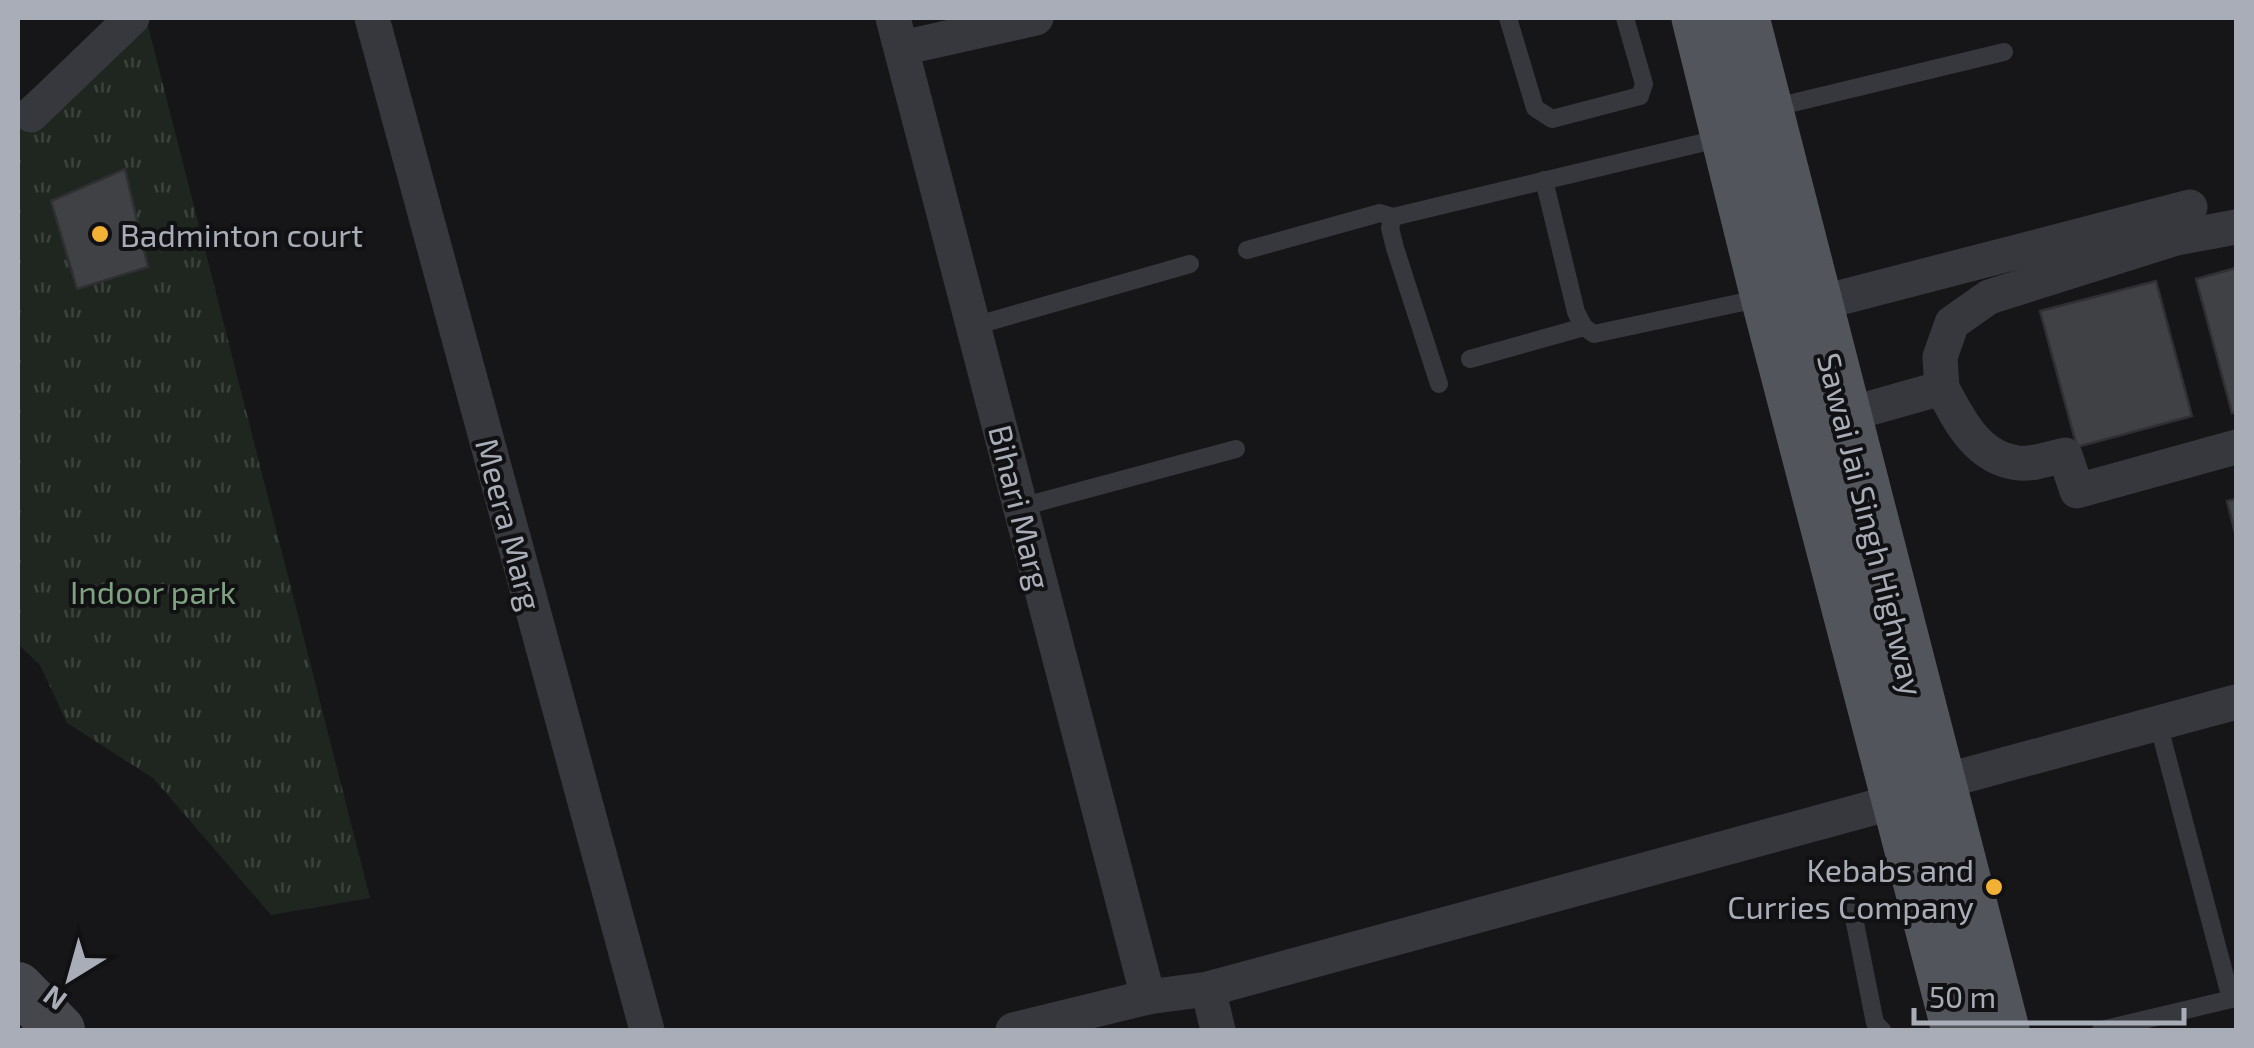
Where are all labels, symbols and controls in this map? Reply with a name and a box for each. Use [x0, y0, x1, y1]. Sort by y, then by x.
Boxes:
place label: Badminton court [120, 215, 363, 253]
marker: Badminton court [89, 223, 111, 245]
street label: Sawai Jai Singh Highway [1811, 349, 1933, 699]
street label: Bihari Marg [982, 421, 1060, 593]
street label: Meera Marg [469, 434, 551, 614]
park label: Indoor park [70, 572, 236, 610]
place label: Kebabs and Curries Company [1727, 850, 1974, 925]
marker: Kebabs and Curries Company [1983, 876, 2005, 898]
north arrow [20, 928, 120, 1028]
scale bar [1914, 963, 2184, 1025]
text: 50 m [1929, 978, 1996, 1014]
text: N [36, 979, 73, 1018]

